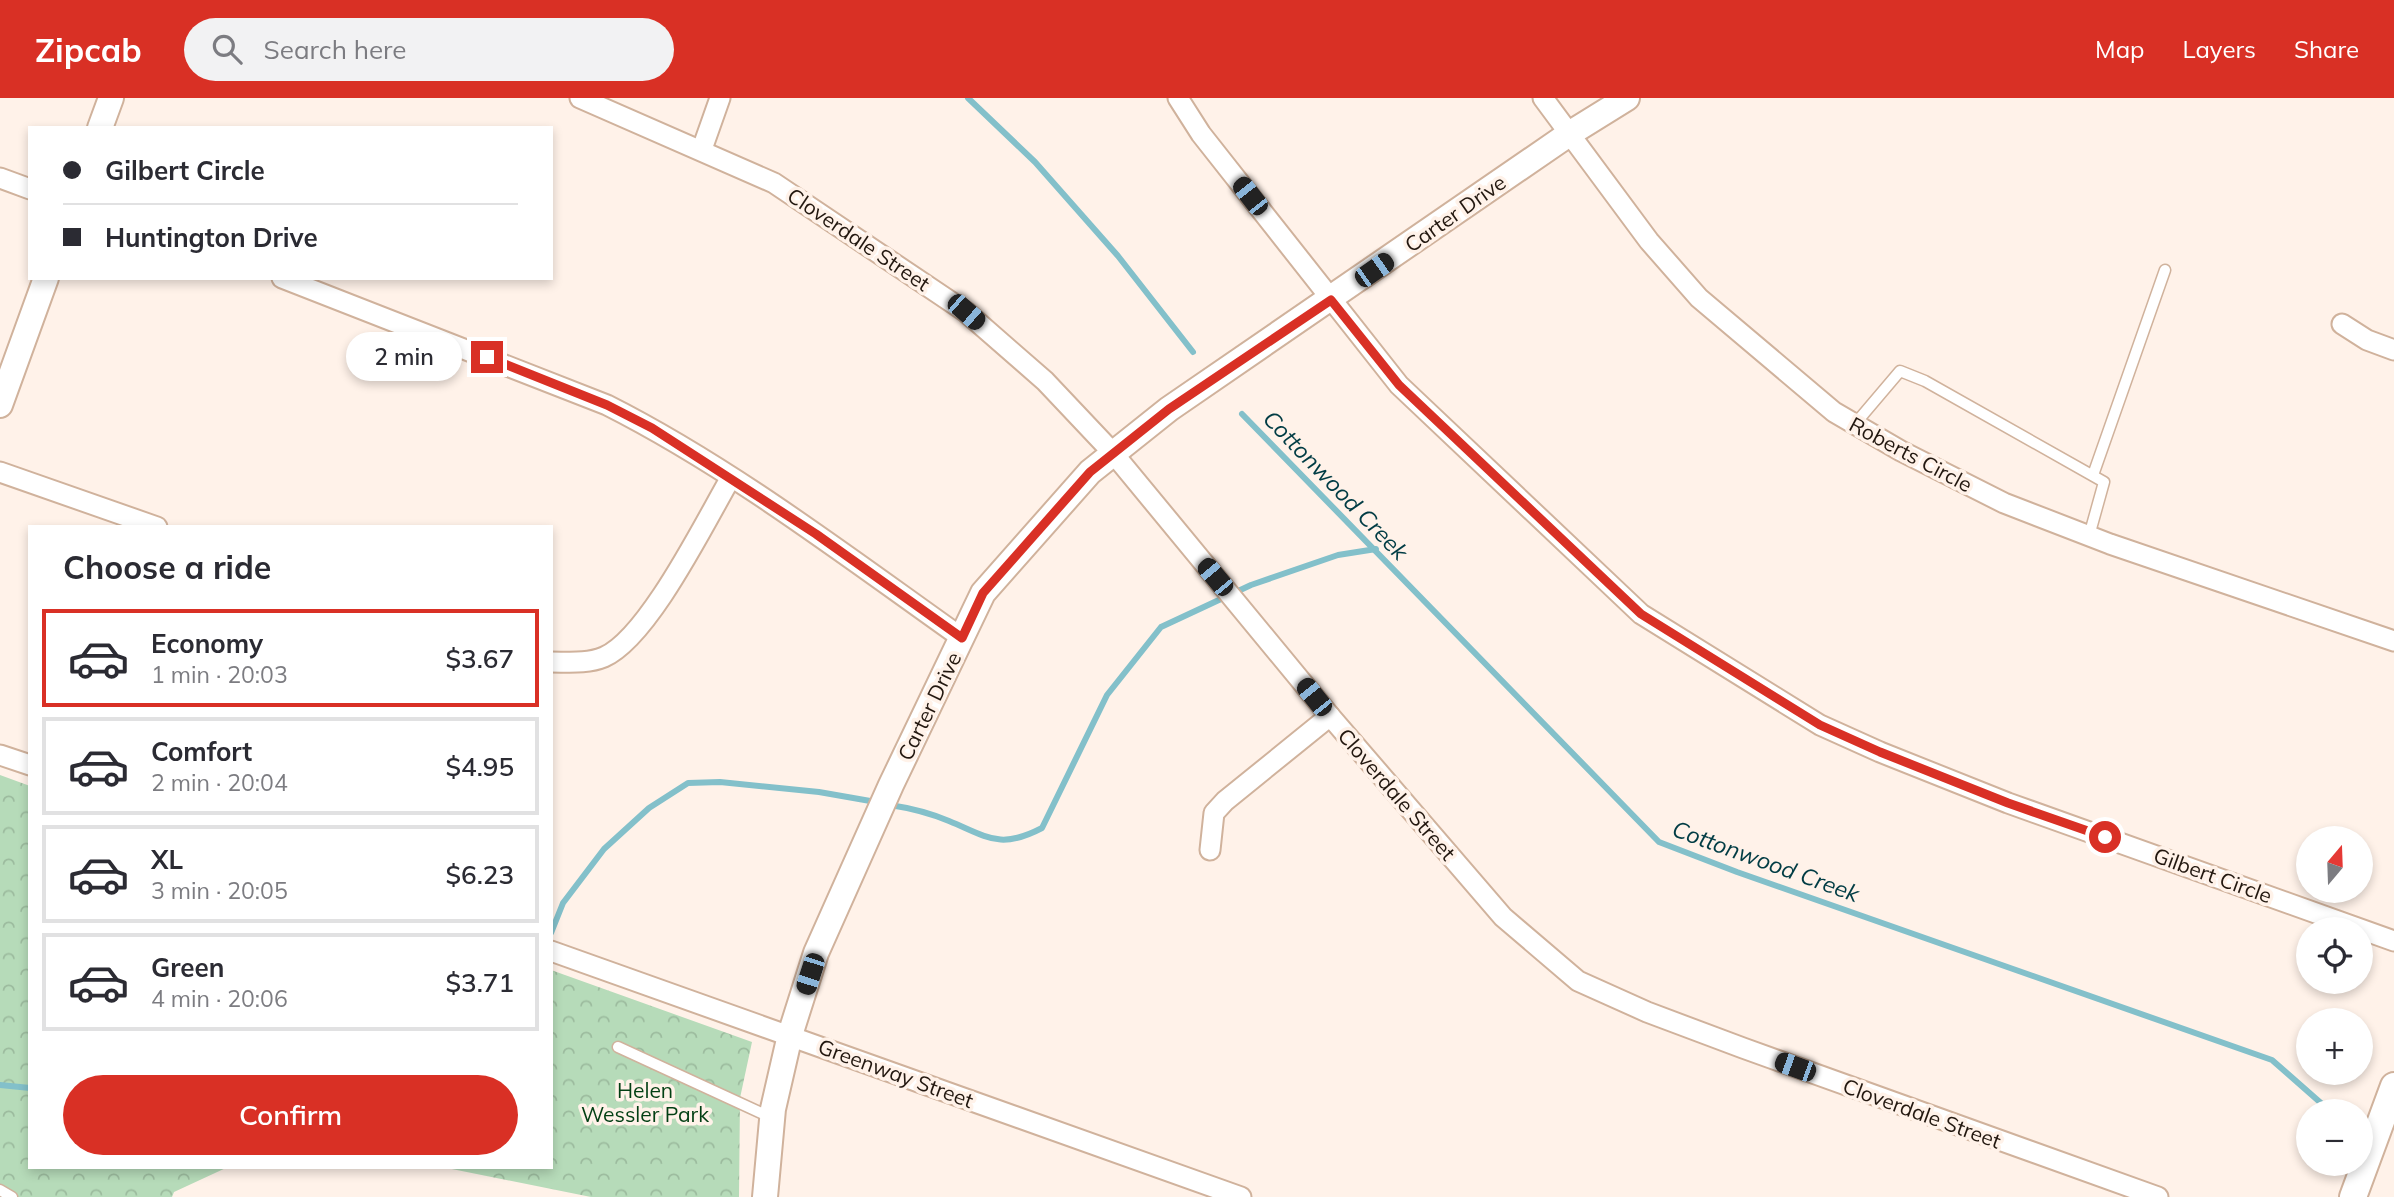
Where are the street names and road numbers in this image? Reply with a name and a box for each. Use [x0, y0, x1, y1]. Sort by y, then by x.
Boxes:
street label: Carter Drive [1399, 169, 1511, 257]
street label: Cloverdale Street [783, 182, 935, 296]
street label: Roberts Circle [1845, 411, 1977, 497]
street label: Carter Drive [892, 648, 966, 764]
street label: Cloverdale Street [1333, 723, 1461, 865]
street label: Gilbert Circle [2150, 842, 2276, 908]
street label: Greenway Street [815, 1033, 977, 1113]
street label: Cloverdale Street [1839, 1072, 2005, 1154]

